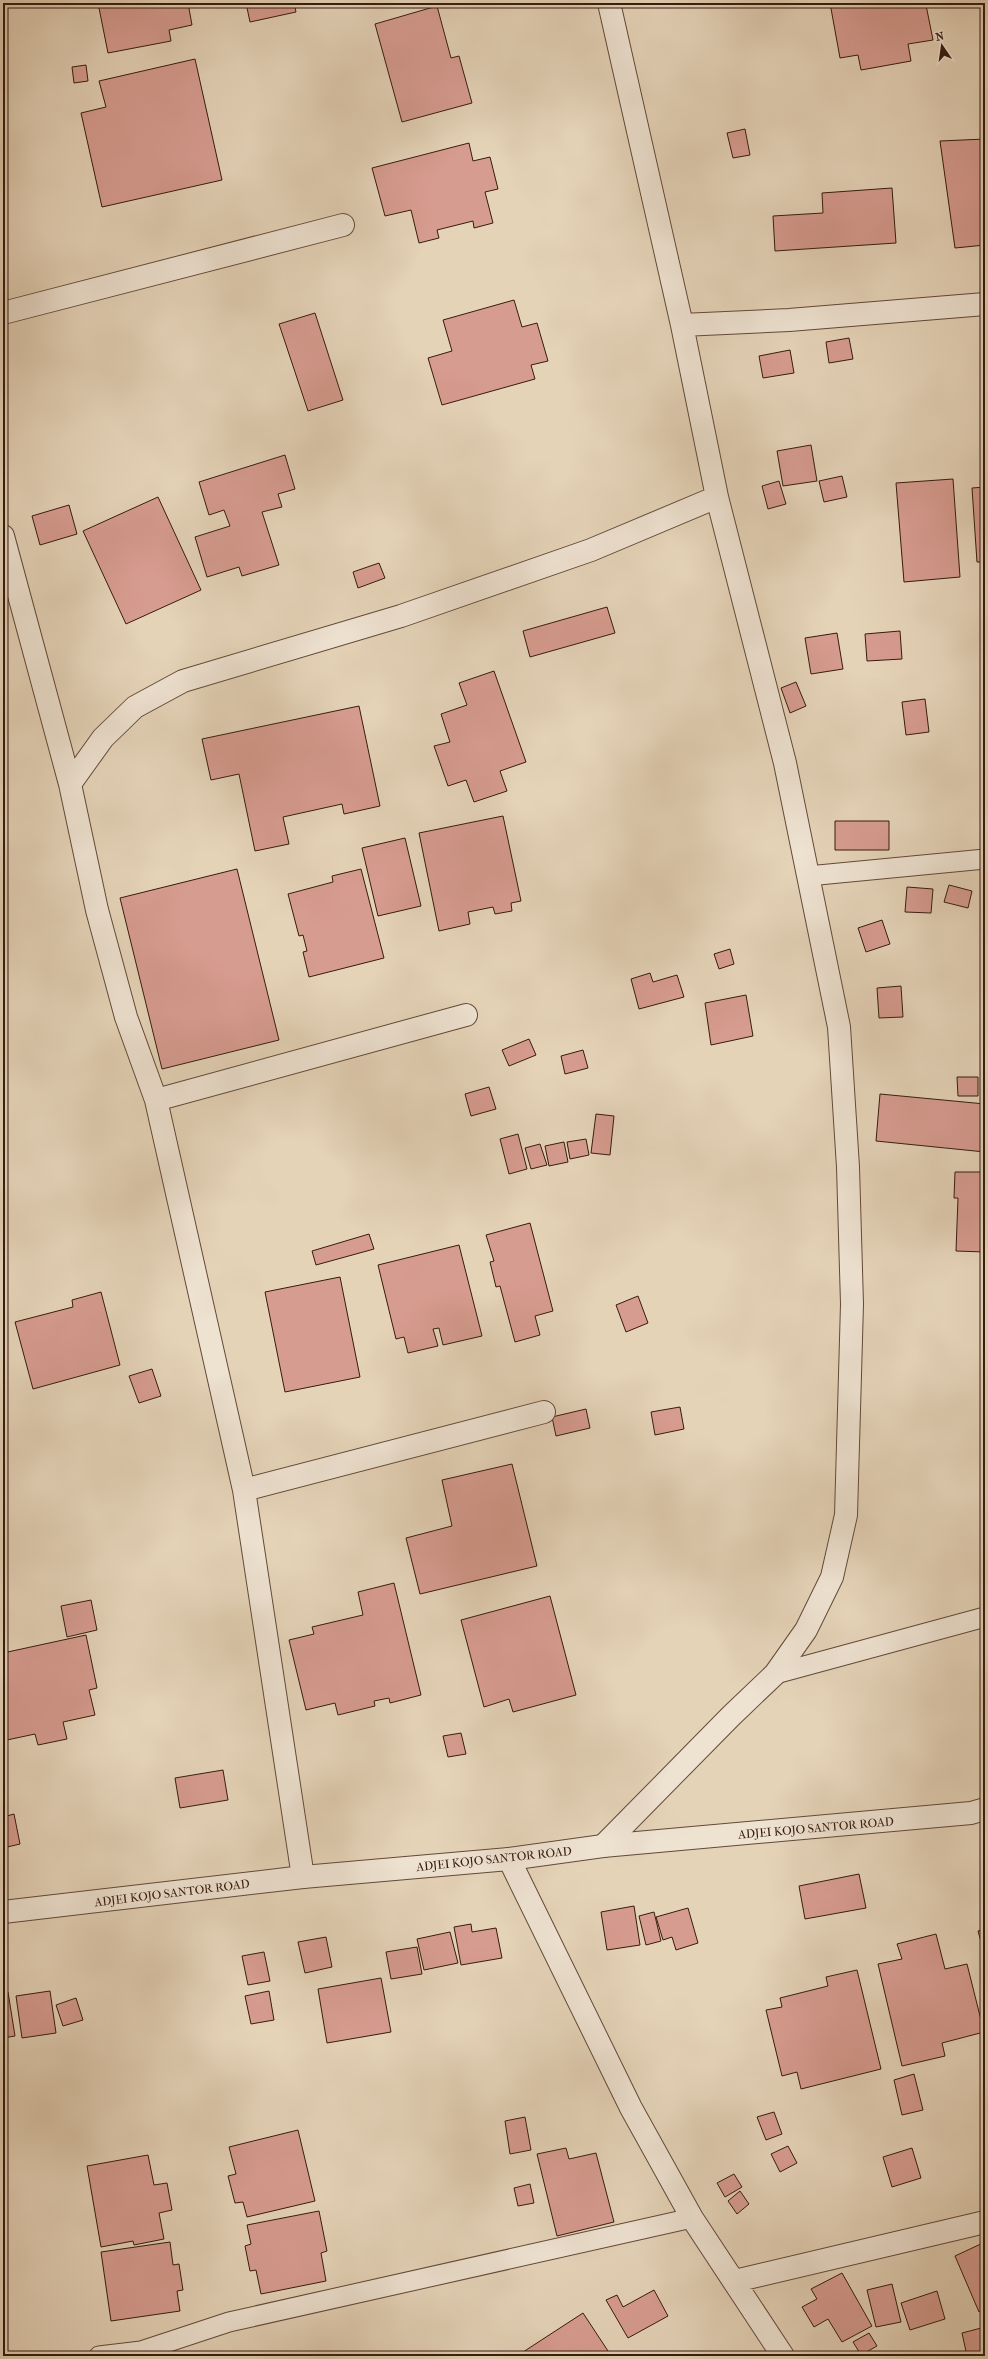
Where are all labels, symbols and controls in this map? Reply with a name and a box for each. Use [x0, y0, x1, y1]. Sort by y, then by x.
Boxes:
north arrow [922, 26, 962, 66]
text: N [934, 29, 946, 44]
street label: ADJEI KOJO SANTOR ROAD [737, 1814, 894, 1842]
street label: ADJEI KOJO SANTOR ROAD [415, 1844, 572, 1874]
street label: ADJEI KOJO SANTOR ROAD [93, 1877, 250, 1910]

